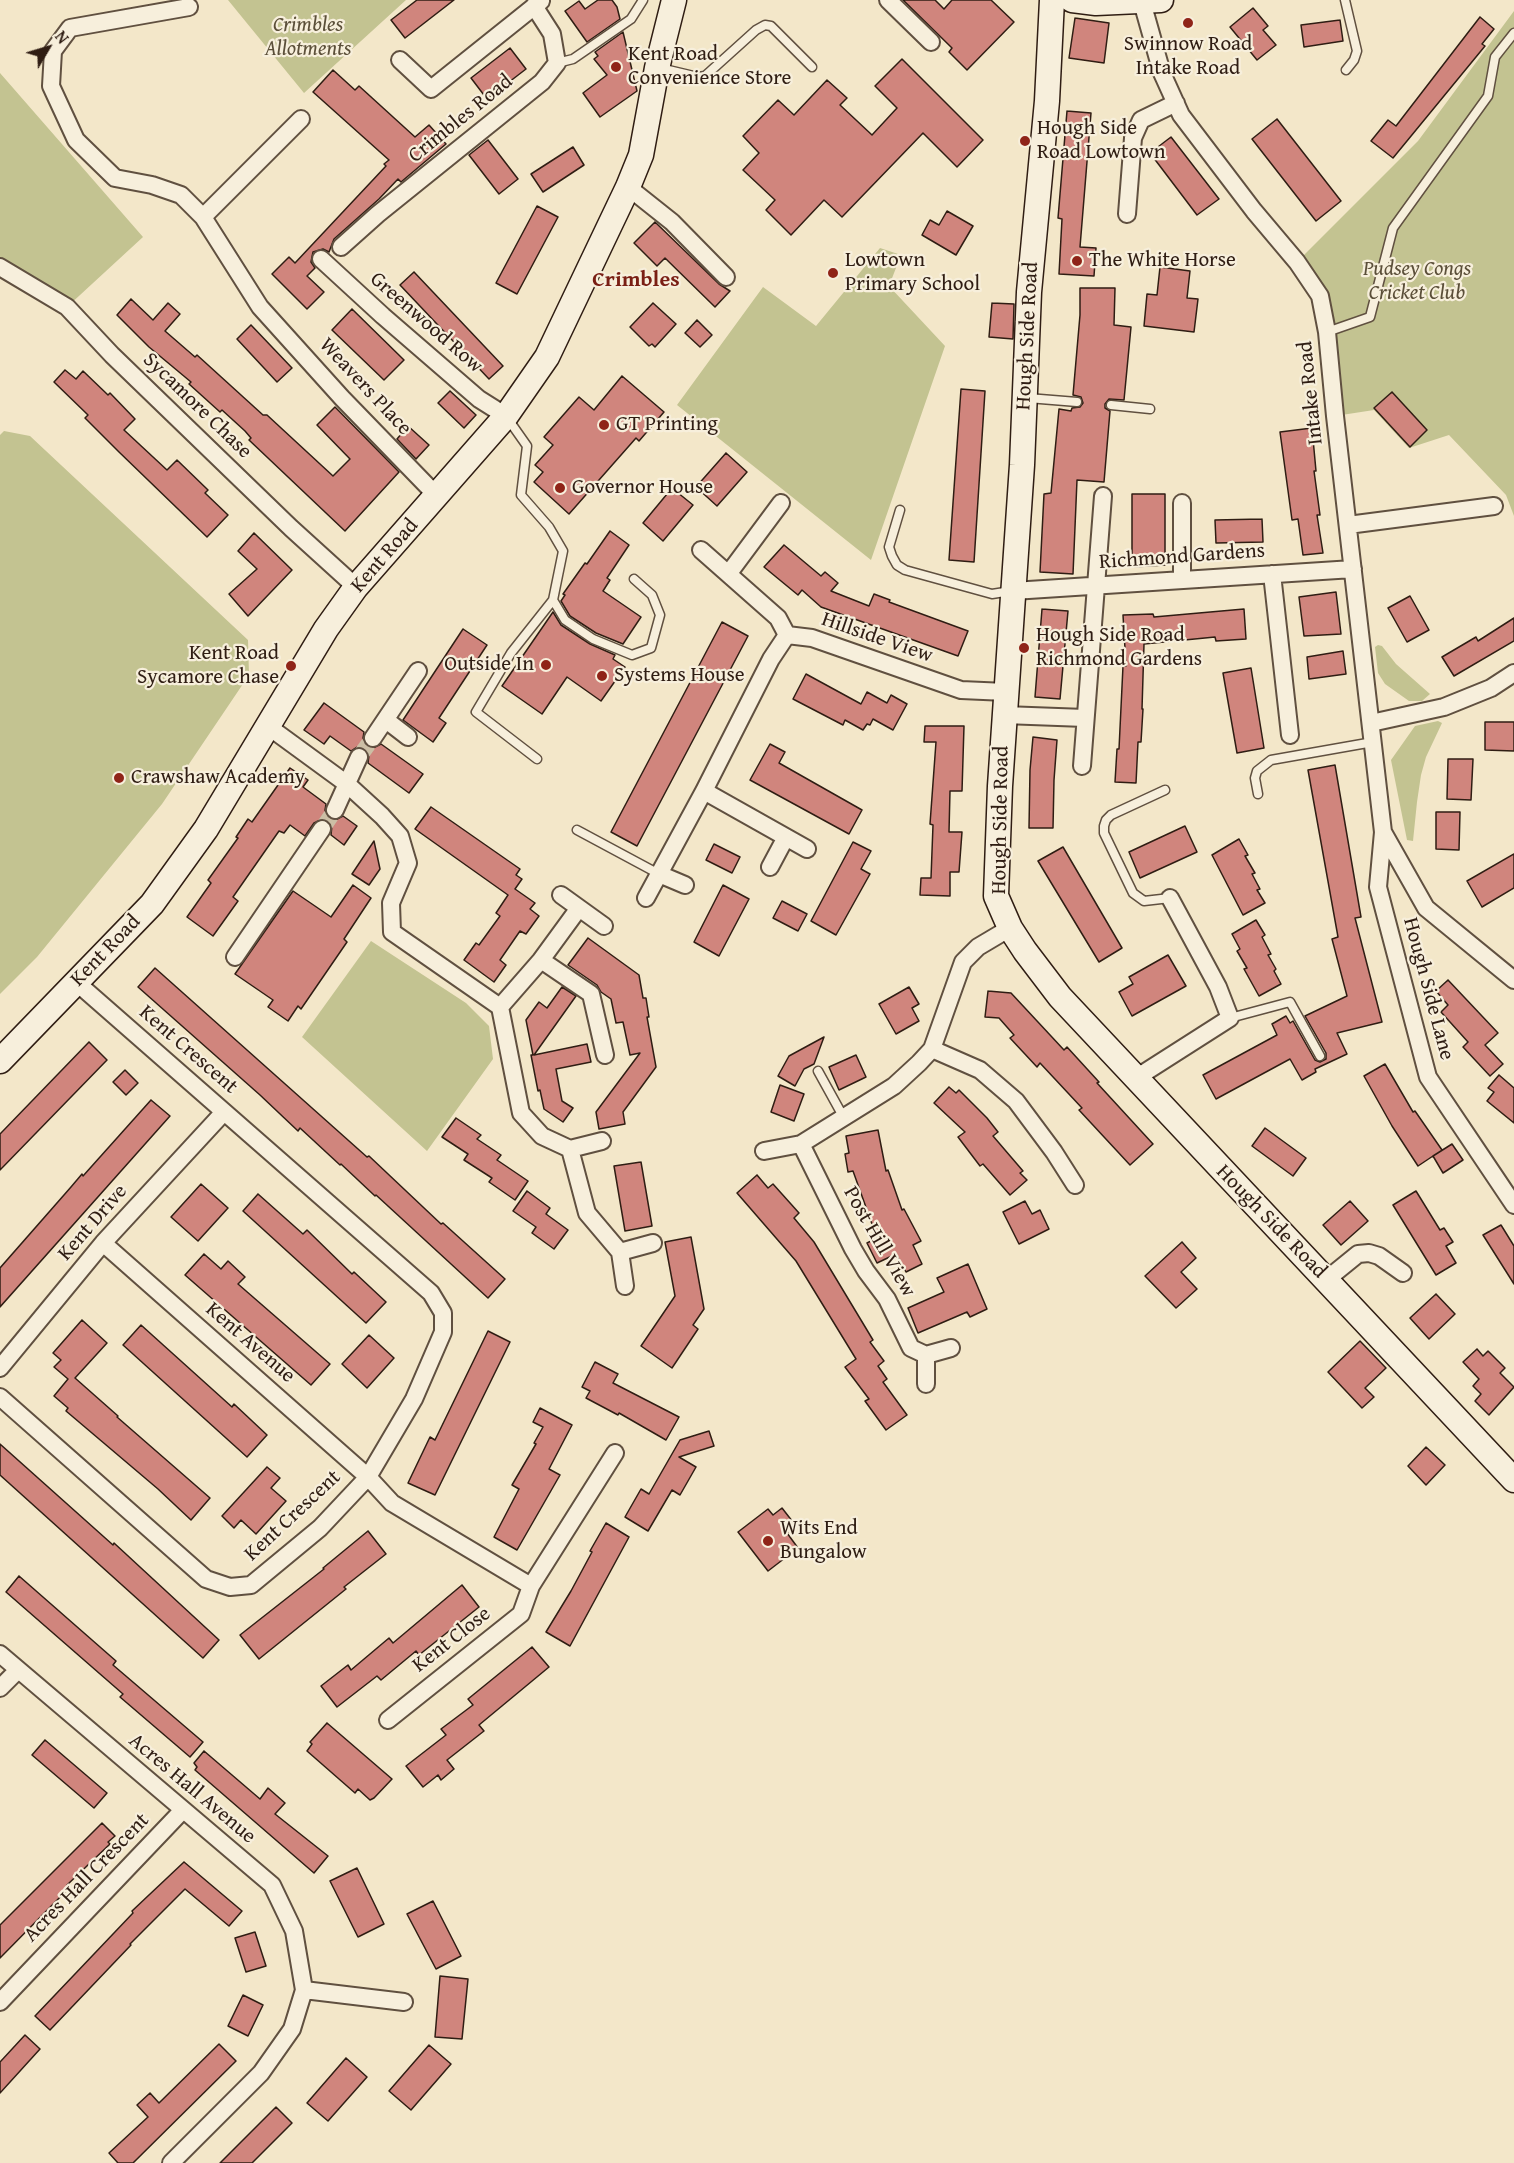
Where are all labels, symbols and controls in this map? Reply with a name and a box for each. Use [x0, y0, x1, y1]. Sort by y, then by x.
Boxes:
park label: Crimbles Allotments [265, 13, 351, 63]
marker: Swinnow Road Intake Road [1181, 16, 1195, 30]
north arrow [18, 18, 78, 78]
text: N [49, 25, 75, 49]
place label: Swinnow Road Intake Road [1124, 32, 1252, 82]
place label: Kent Road Convenience Store [628, 42, 791, 92]
marker: Kent Road Convenience Store [609, 60, 623, 74]
street label: Crimbles Road [404, 69, 518, 169]
place label: Hough Side Road Lowtown [1037, 116, 1166, 166]
marker: Hough Side Road Lowtown [1018, 134, 1032, 148]
place label: Lowtown Primary School [845, 248, 980, 298]
place label: The White Horse [1089, 248, 1236, 274]
marker: The White Horse [1070, 254, 1084, 268]
park label: Pudsey Congs Cricket Club [1363, 257, 1471, 307]
street label: Hough Side Road [1012, 261, 1044, 411]
marker: Lowtown Primary School [826, 266, 840, 280]
street label: Greenwood Row [364, 267, 488, 379]
district label: Crimbles [592, 267, 680, 293]
street label: Weavers Place [313, 333, 417, 441]
street label: Intake Road [1293, 340, 1329, 446]
street label: Sycamore Chase [137, 348, 257, 464]
place label: GT Printing [616, 412, 718, 438]
marker: GT Printing [597, 418, 611, 432]
place label: Governor House [572, 475, 713, 501]
marker: Governor House [553, 481, 567, 495]
street label: Kent Road [346, 514, 424, 598]
street label: Richmond Gardens [1098, 539, 1266, 575]
street label: Hillside View [818, 607, 936, 669]
place label: Hough Side Road Richmond Gardens [1036, 623, 1202, 673]
place label: Kent Road Sycamore Chase [137, 641, 279, 691]
marker: Hough Side Road Richmond Gardens [1017, 641, 1031, 655]
place label: Outside In [444, 652, 534, 678]
marker: Outside In [539, 658, 553, 672]
marker: Kent Road Sycamore Chase [284, 659, 298, 673]
place label: Systems House [614, 663, 745, 689]
marker: Systems House [595, 669, 609, 683]
street label: Hough Side Road [987, 745, 1015, 895]
place label: Crawshaw Academy [131, 765, 305, 791]
marker: Crawshaw Academy [112, 771, 126, 785]
street label: Kent Road [66, 910, 146, 992]
street label: Hough Side Lane [1397, 915, 1459, 1063]
street label: Kent Crescent [134, 1000, 242, 1100]
street label: Hough Side Road [1210, 1160, 1332, 1284]
street label: Kent Drive [53, 1180, 133, 1266]
street label: Post Hill View [837, 1182, 921, 1302]
street label: Kent Avenue [200, 1297, 300, 1389]
street label: Kent Crescent [240, 1465, 346, 1567]
place label: Wits End Bungalow [780, 1516, 867, 1566]
marker: Wits End Bungalow [761, 1534, 775, 1548]
street label: Kent Close [408, 1602, 496, 1678]
street label: Acres Hall Avenue [123, 1729, 261, 1849]
street label: Acres Hall Crescent [19, 1808, 155, 1948]

